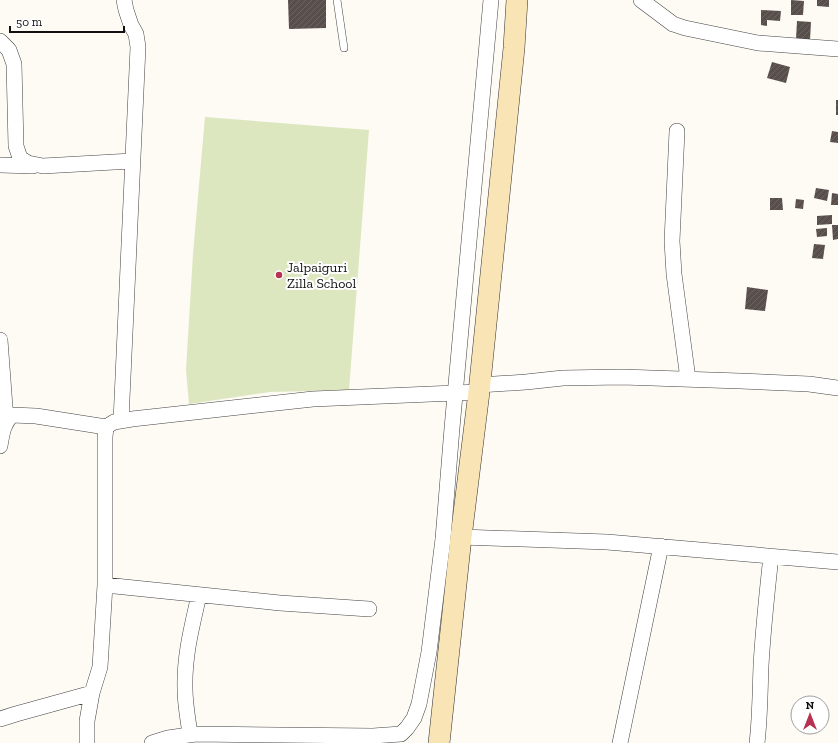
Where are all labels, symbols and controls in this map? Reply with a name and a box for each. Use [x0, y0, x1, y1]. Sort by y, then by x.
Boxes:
scale bar [10, 8, 124, 34]
text: 50 m [16, 15, 43, 29]
place label: Jalpaiguri Zilla School [287, 259, 357, 292]
marker: Jalpaiguri Zilla School [274, 270, 284, 280]
north arrow [790, 695, 830, 735]
text: N [806, 699, 815, 712]

